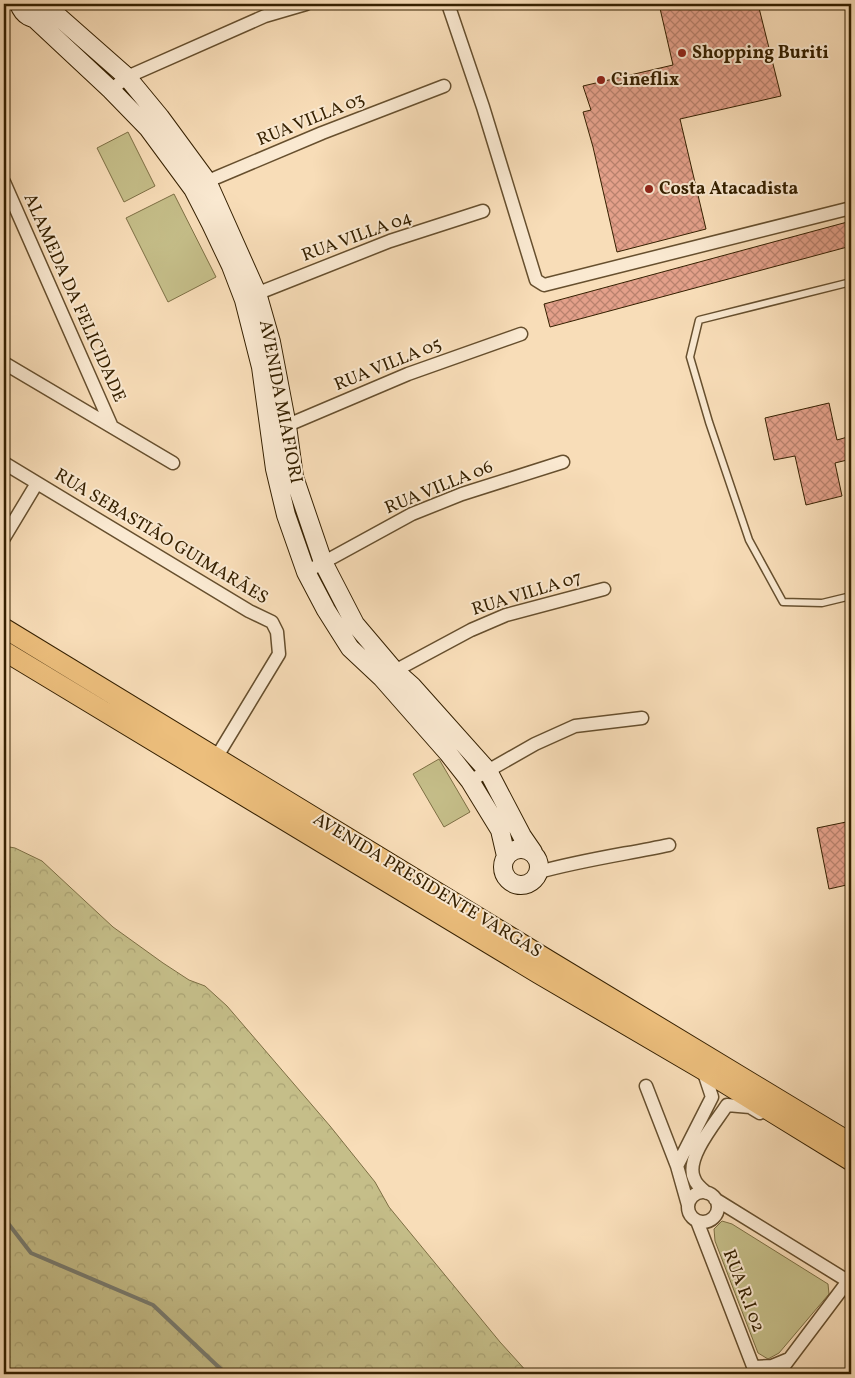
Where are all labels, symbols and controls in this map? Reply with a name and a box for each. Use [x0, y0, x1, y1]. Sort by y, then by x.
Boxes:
place label: Shopping Buriti [692, 41, 829, 66]
marker: Shopping Buriti [676, 47, 688, 59]
place label: Cineflix [611, 68, 679, 93]
marker: Cineflix [595, 74, 607, 86]
street label: RUA VILLA 03 [253, 87, 369, 153]
place label: Costa Atacadista [659, 177, 799, 202]
marker: Costa Atacadista [643, 183, 655, 195]
street label: ALAMEDA DA FELICIDADE [17, 190, 131, 406]
street label: RUA VILLA 04 [298, 205, 416, 269]
street label: AVENIDA MIAFIORI [252, 318, 308, 486]
street label: RUA VILLA 05 [331, 332, 445, 398]
street label: RUA VILLA 06 [381, 455, 497, 521]
street label: RUA SEBASTIÃO GUIMARÃES [49, 463, 273, 611]
street label: RUA VILLA 07 [469, 565, 585, 623]
street label: AVENIDA PRESIDENTE VARGAS [308, 808, 546, 964]
street label: RUA R.I 02 [716, 1246, 770, 1336]

